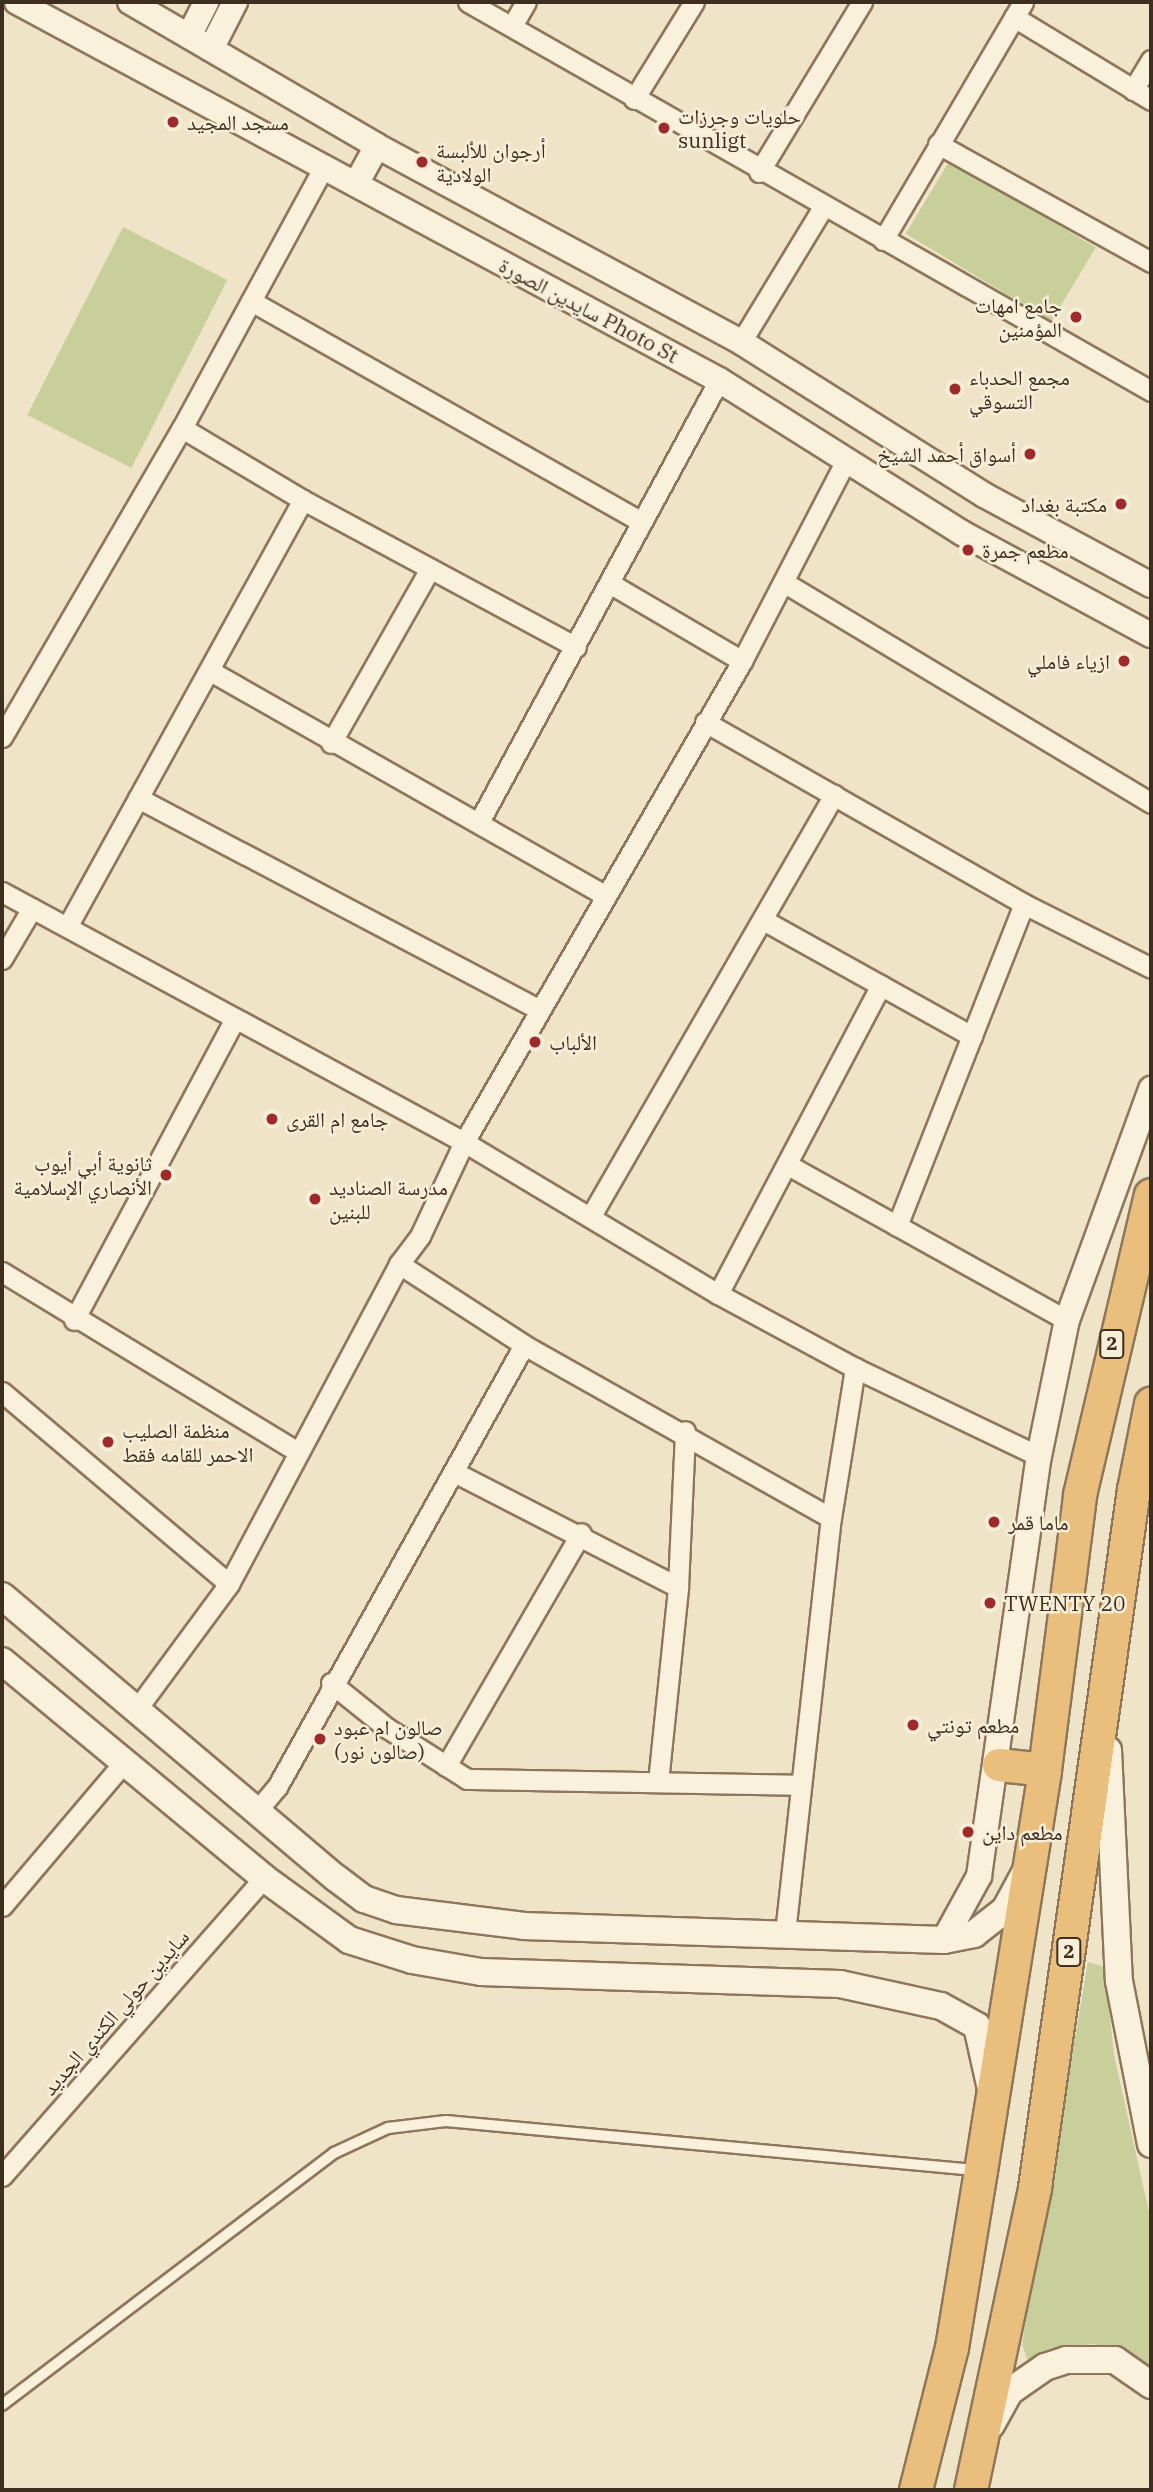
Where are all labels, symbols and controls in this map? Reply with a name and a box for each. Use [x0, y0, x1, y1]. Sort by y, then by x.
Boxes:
place label: حلويات وجرزات sunligt [678, 103, 801, 153]
place label: مسجد المجيد [187, 109, 289, 135]
marker: مسجد المجيد [165, 114, 181, 130]
marker: حلويات وجرزات sunligt [656, 120, 672, 136]
place label: أرجوان للألبسة الولادية [436, 137, 546, 187]
marker: أرجوان للألبسة الولادية [414, 154, 430, 170]
street label: سايدين الصورة Photo St [495, 252, 683, 368]
place label: جامع امهات المؤمنين [975, 292, 1062, 342]
marker: جامع امهات المؤمنين [1068, 309, 1084, 325]
place label: مجمع الحدباء التسوقي [969, 364, 1070, 414]
marker: مجمع الحدباء التسوقي [947, 381, 963, 397]
place label: أسواق أحمد الشيخ [877, 441, 1016, 467]
marker: أسواق أحمد الشيخ [1022, 446, 1038, 462]
place label: مكتبة بغداد [1022, 491, 1107, 517]
marker: مكتبة بغداد [1113, 496, 1129, 512]
place label: مطعم جمرة [982, 537, 1069, 563]
marker: مطعم جمرة [960, 542, 976, 558]
place label: ازياء فاملي [1027, 648, 1110, 674]
marker: ازياء فاملي [1116, 653, 1132, 669]
place label: الألباب [549, 1029, 597, 1055]
marker: الألباب [527, 1034, 543, 1050]
place label: جامع ام القرى [286, 1106, 388, 1132]
marker: جامع ام القرى [264, 1111, 280, 1127]
place label: ثانوية أبي أيوب الأنصاري الإسلامية [14, 1150, 152, 1200]
marker: ثانوية أبي أيوب الأنصاري الإسلامية [158, 1167, 174, 1183]
place label: مدرسة الصناديد للبنين [329, 1174, 448, 1224]
marker: مدرسة الصناديد للبنين [307, 1191, 323, 1207]
road number: 2 [1098, 1328, 1126, 1360]
place label: منظمة الصليب الاحمر للقامه فقط [122, 1417, 253, 1467]
marker: منظمة الصليب الاحمر للقامه فقط [100, 1434, 116, 1450]
place label: ماما قمر [1008, 1509, 1069, 1535]
marker: ماما قمر [986, 1514, 1002, 1530]
place label: TWENTY 20 [1004, 1590, 1126, 1616]
marker: TWENTY 20 [982, 1595, 998, 1611]
place label: مطعم تونتي [927, 1712, 1019, 1738]
place label: صالون ام عبود (صالون نور) [334, 1714, 443, 1764]
marker: مطعم تونتي [905, 1717, 921, 1733]
marker: صالون ام عبود (صالون نور) [312, 1731, 328, 1747]
place label: مطعم داين [982, 1819, 1063, 1845]
marker: مطعم داين [960, 1824, 976, 1840]
street label: سايدين حولي الكندي الجديد [36, 1924, 194, 2100]
road number: 2 [1055, 1936, 1083, 1968]

